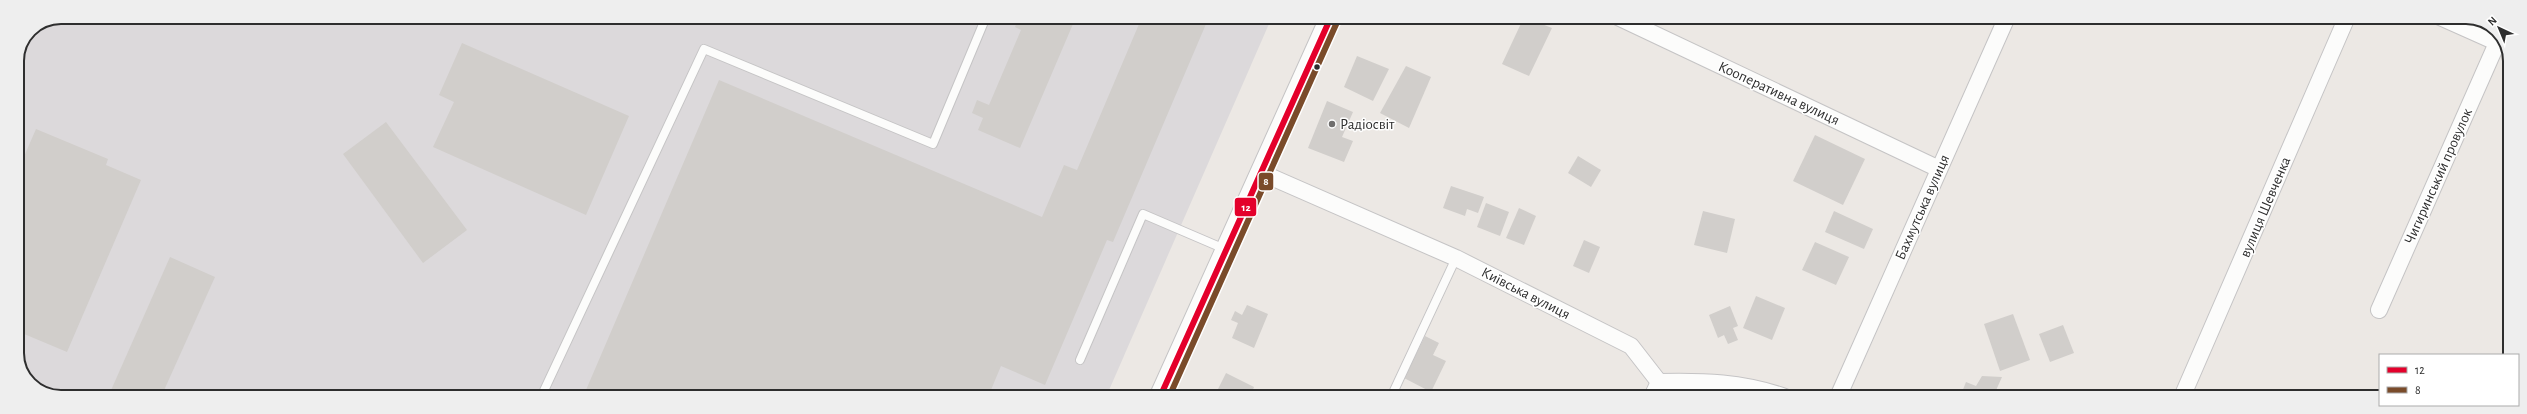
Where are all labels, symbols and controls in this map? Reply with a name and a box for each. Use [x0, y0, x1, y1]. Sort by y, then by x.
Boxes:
north arrow [2479, 8, 2519, 48]
text: N [2486, 15, 2499, 28]
street label: Кооперативна вулиця [1716, 59, 1842, 128]
unlabelled marker [1312, 62, 1322, 72]
street label: Чигиринський провулок [2402, 106, 2475, 246]
place label: Радіосвіт [1340, 117, 1395, 132]
marker: Радіосвіт [1327, 119, 1337, 129]
street label: Бахмутська вулиця [1893, 152, 1952, 262]
street label: вулиця Шевченка [2238, 155, 2293, 260]
line badge: 8 [1258, 172, 1274, 191]
text: 8 [1263, 176, 1269, 187]
line badge: 12 [1234, 197, 1257, 217]
text: 12 [1241, 202, 1251, 213]
street label: Київська вулиця [1479, 265, 1573, 322]
legend [2379, 354, 2519, 406]
text: 12 [2415, 364, 2425, 376]
text: 8 [2415, 384, 2421, 396]

